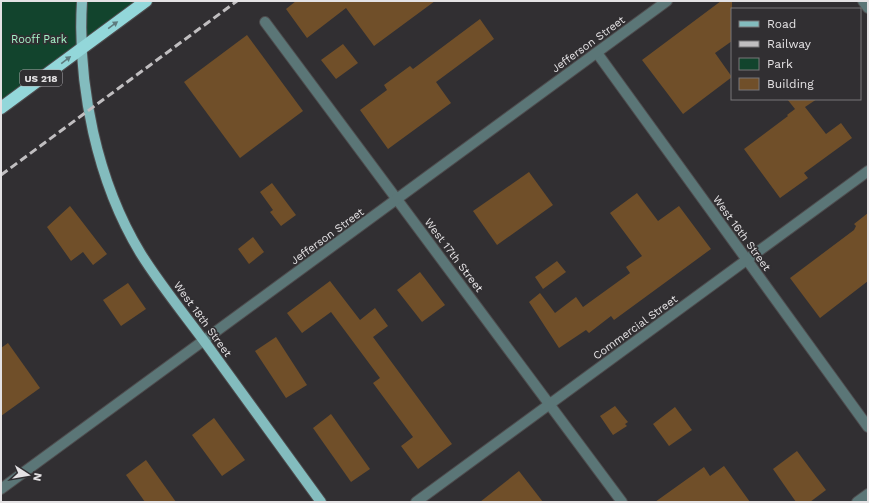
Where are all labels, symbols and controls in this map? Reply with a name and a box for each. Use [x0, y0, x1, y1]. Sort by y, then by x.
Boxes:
legend [731, 8, 861, 100]
street label: Jefferson Street [549, 13, 628, 75]
text: Road [767, 17, 796, 31]
one-way arrow [107, 21, 118, 29]
park label: Rooff Park [11, 33, 67, 46]
text: Railway [767, 37, 812, 51]
one-way arrow [61, 56, 71, 64]
text: Park [767, 57, 793, 71]
road number: US 218 [20, 70, 62, 86]
text: Building [767, 77, 814, 91]
street label: West 16th Street [710, 193, 773, 274]
street label: Jefferson Street [288, 205, 367, 267]
street label: West 17th Street [422, 216, 486, 295]
street label: West 18th Street [171, 279, 234, 360]
street label: Commercial Street [591, 292, 680, 362]
north arrow [8, 455, 48, 495]
text: N [30, 472, 44, 482]

